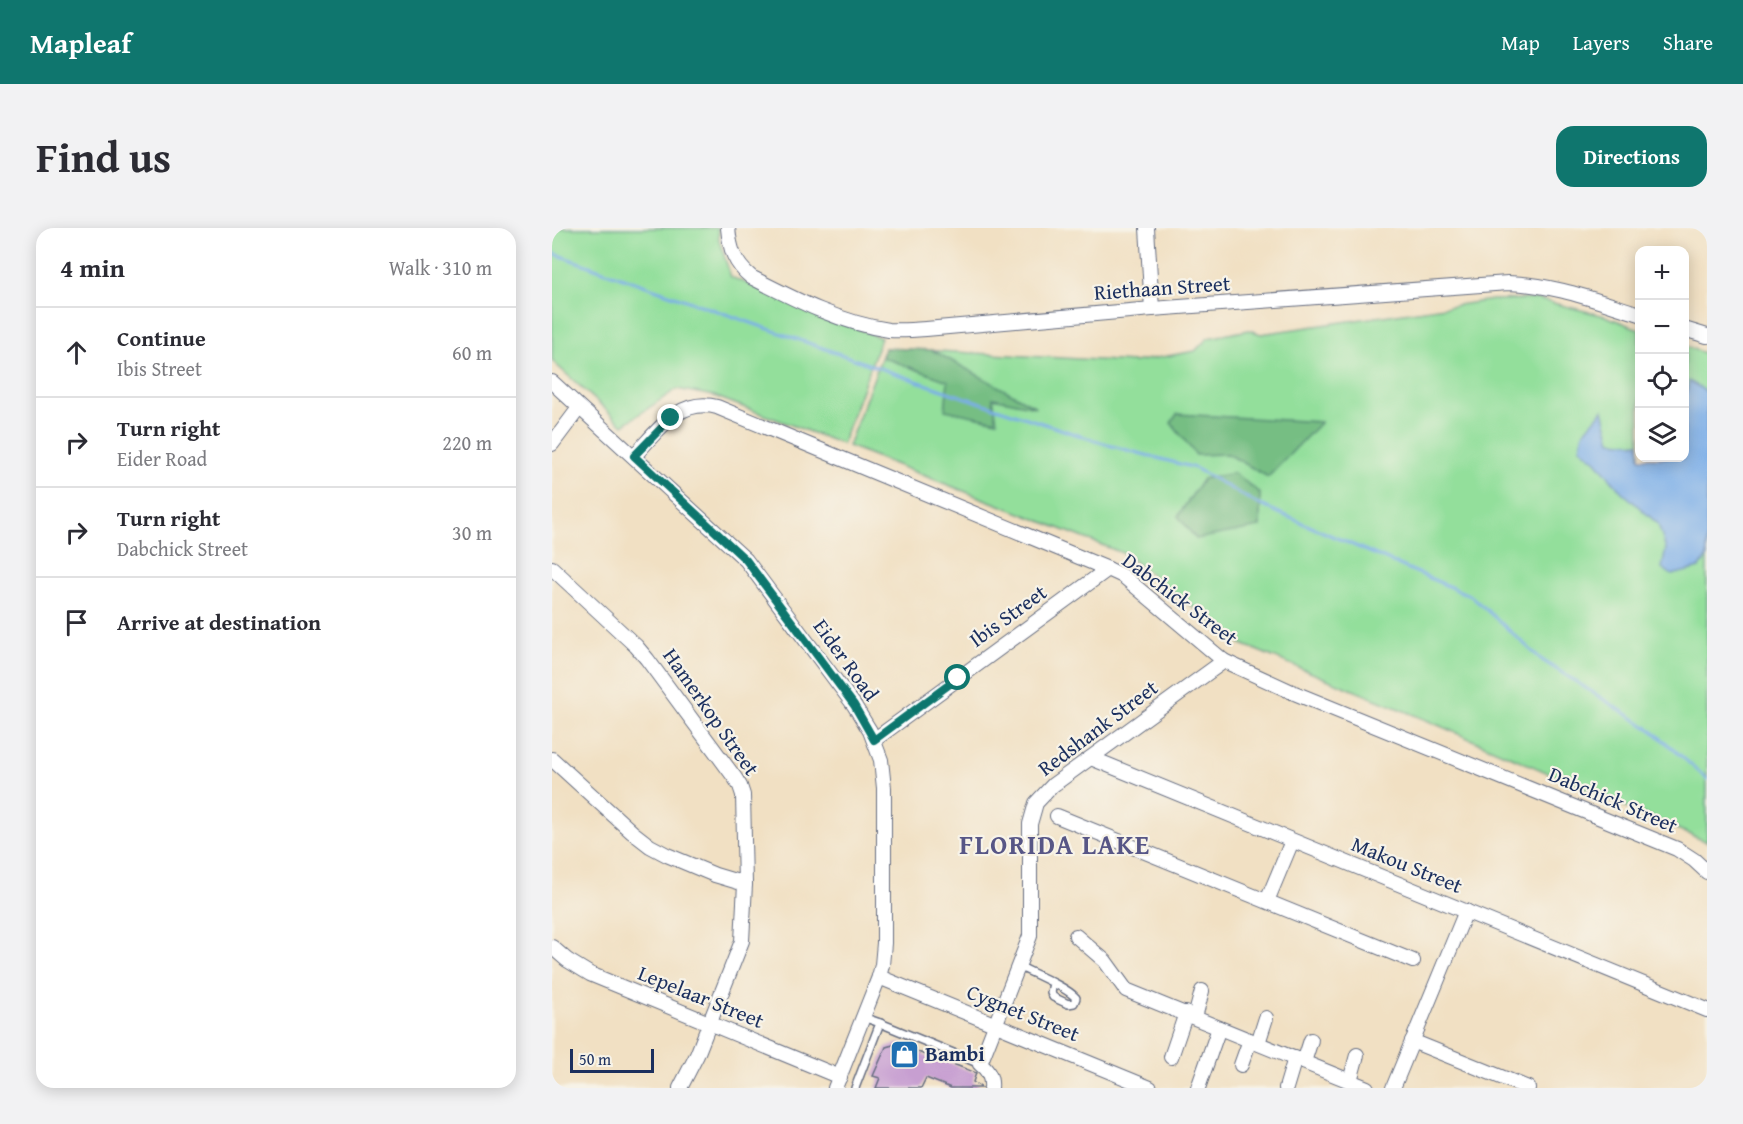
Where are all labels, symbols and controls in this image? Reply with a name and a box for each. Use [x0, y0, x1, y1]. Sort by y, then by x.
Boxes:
text: Mapleaf [30, 22, 131, 63]
text: Map [1501, 27, 1540, 58]
text: Layers [1573, 27, 1630, 58]
text: Share [1663, 27, 1713, 58]
text: Find us [36, 126, 171, 187]
button: Directions [1556, 126, 1707, 187]
map controls [1635, 246, 1689, 462]
button: + [1635, 246, 1689, 300]
text: 4 min [60, 248, 125, 287]
text: Walk · 310 m [389, 253, 492, 282]
street label: Riethaan Street [1093, 267, 1232, 308]
button: − [1635, 300, 1689, 354]
text: Continue [117, 322, 206, 354]
icon: ahead [60, 336, 93, 369]
text: 60 m [452, 338, 492, 367]
text: Ibis Street [117, 354, 202, 383]
button: locate [1635, 354, 1689, 408]
route end [657, 404, 683, 430]
button: layers [1635, 408, 1689, 462]
text: Turn right [117, 412, 220, 444]
icon: right [60, 426, 93, 459]
text: 220 m [442, 428, 492, 457]
text: Eider Road [117, 444, 207, 473]
text: Turn right [117, 502, 220, 534]
icon: right [60, 516, 93, 549]
text: 30 m [452, 518, 492, 547]
text: Dabchick Street [117, 534, 248, 563]
street label: Dabchick Street [1116, 545, 1245, 653]
street label: Ibis Street [962, 576, 1053, 654]
icon: arrive [60, 606, 93, 639]
text: Arrive at destination [117, 606, 321, 638]
street label: Eider Road [806, 612, 887, 708]
street label: Hamerkop Street [656, 642, 767, 782]
route start [944, 664, 970, 690]
street label: Redshank Street [1031, 672, 1165, 783]
street label: Dabchick Street [1544, 758, 1683, 841]
district label: FLORIDA LAKE [959, 824, 1151, 864]
street label: Makou Street [1347, 828, 1468, 901]
street label: Lepelaar Street [634, 957, 769, 1036]
street label: Cygnet Street [962, 976, 1085, 1049]
shop icon: Bambi [888, 1038, 920, 1070]
place label: Bambi [925, 1038, 985, 1069]
scale bar [570, 1046, 654, 1074]
text: 50 m [579, 1047, 611, 1071]

